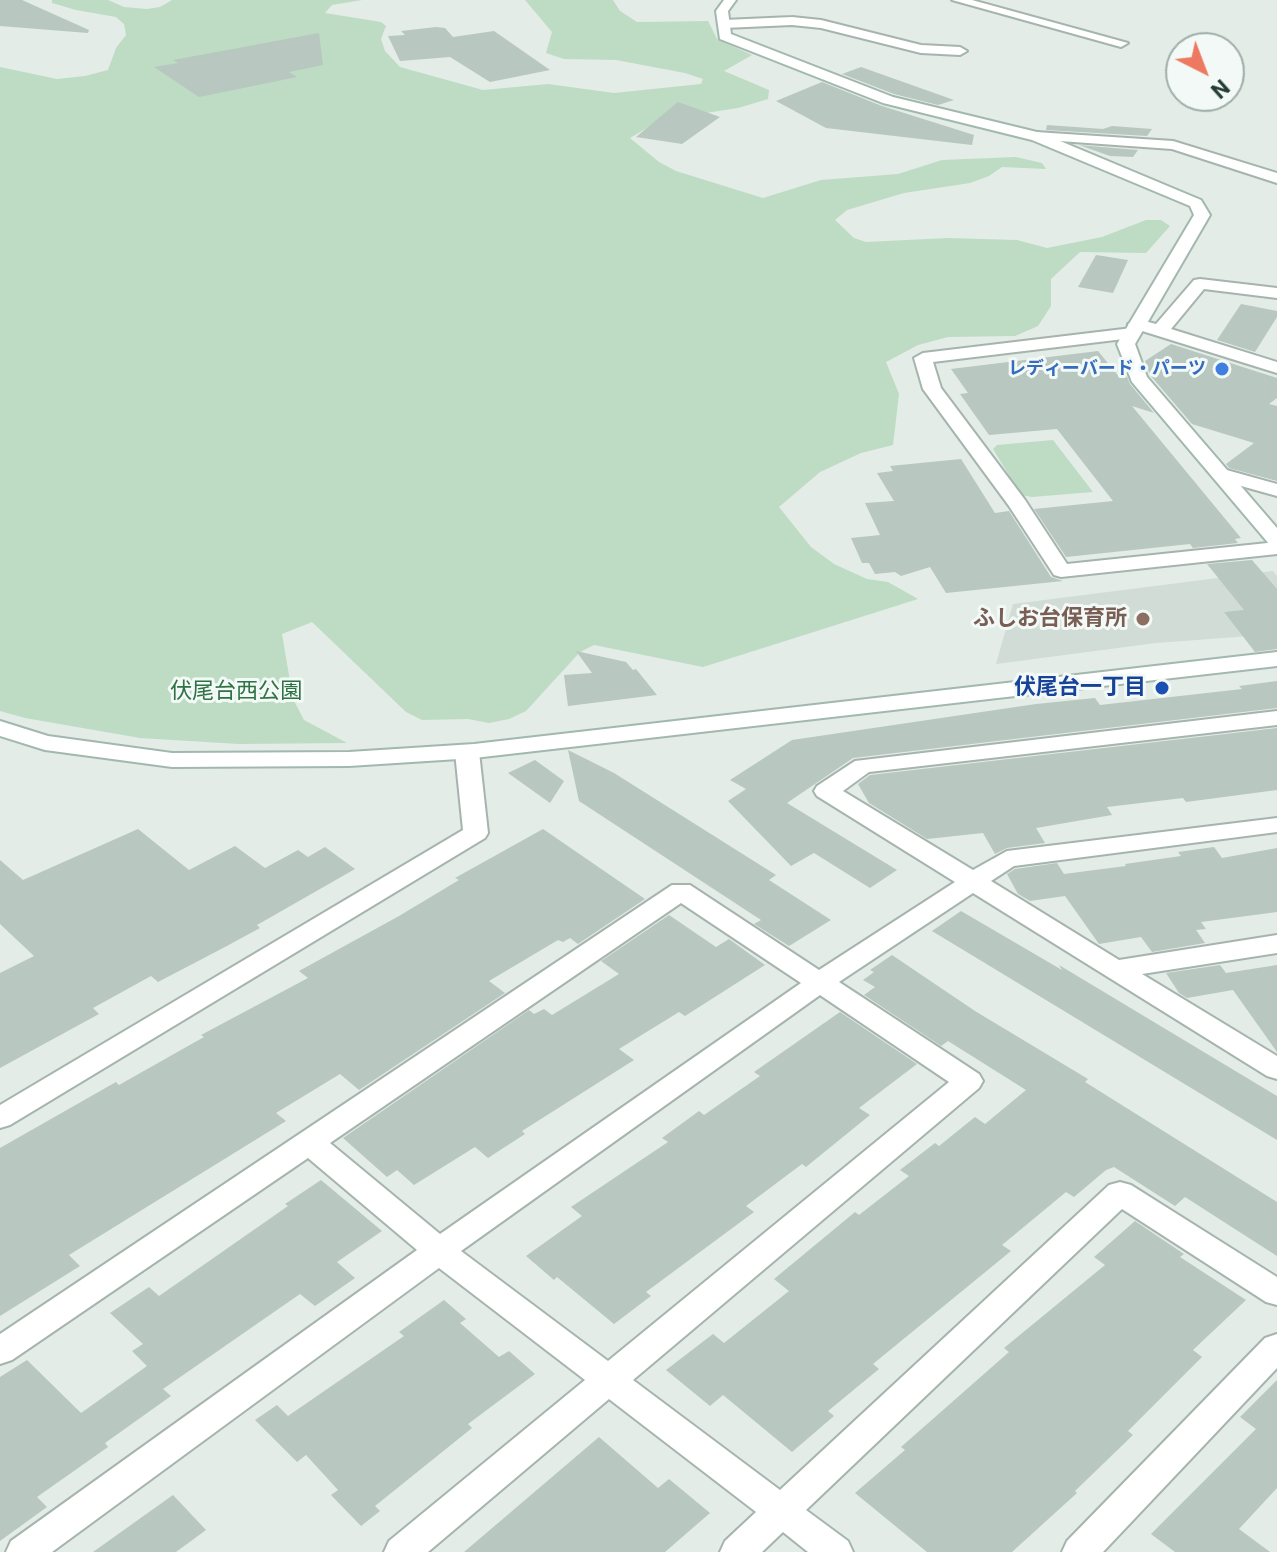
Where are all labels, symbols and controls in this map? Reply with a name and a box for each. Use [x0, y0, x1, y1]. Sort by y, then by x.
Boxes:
north arrow [1165, 32, 1245, 112]
text: N [1206, 74, 1234, 103]
place label: レディーバード・パーツ [1008, 358, 1206, 380]
marker: レディーバード・パーツ [1213, 360, 1231, 378]
place label: ふしお台保育所 [973, 606, 1127, 632]
marker: ふしお台保育所 [1134, 610, 1152, 628]
place label: 伏尾台一丁目 [1014, 675, 1146, 701]
park label: 伏尾台⻄公園 [170, 679, 302, 705]
marker: 伏尾台一丁目 [1153, 679, 1171, 697]

